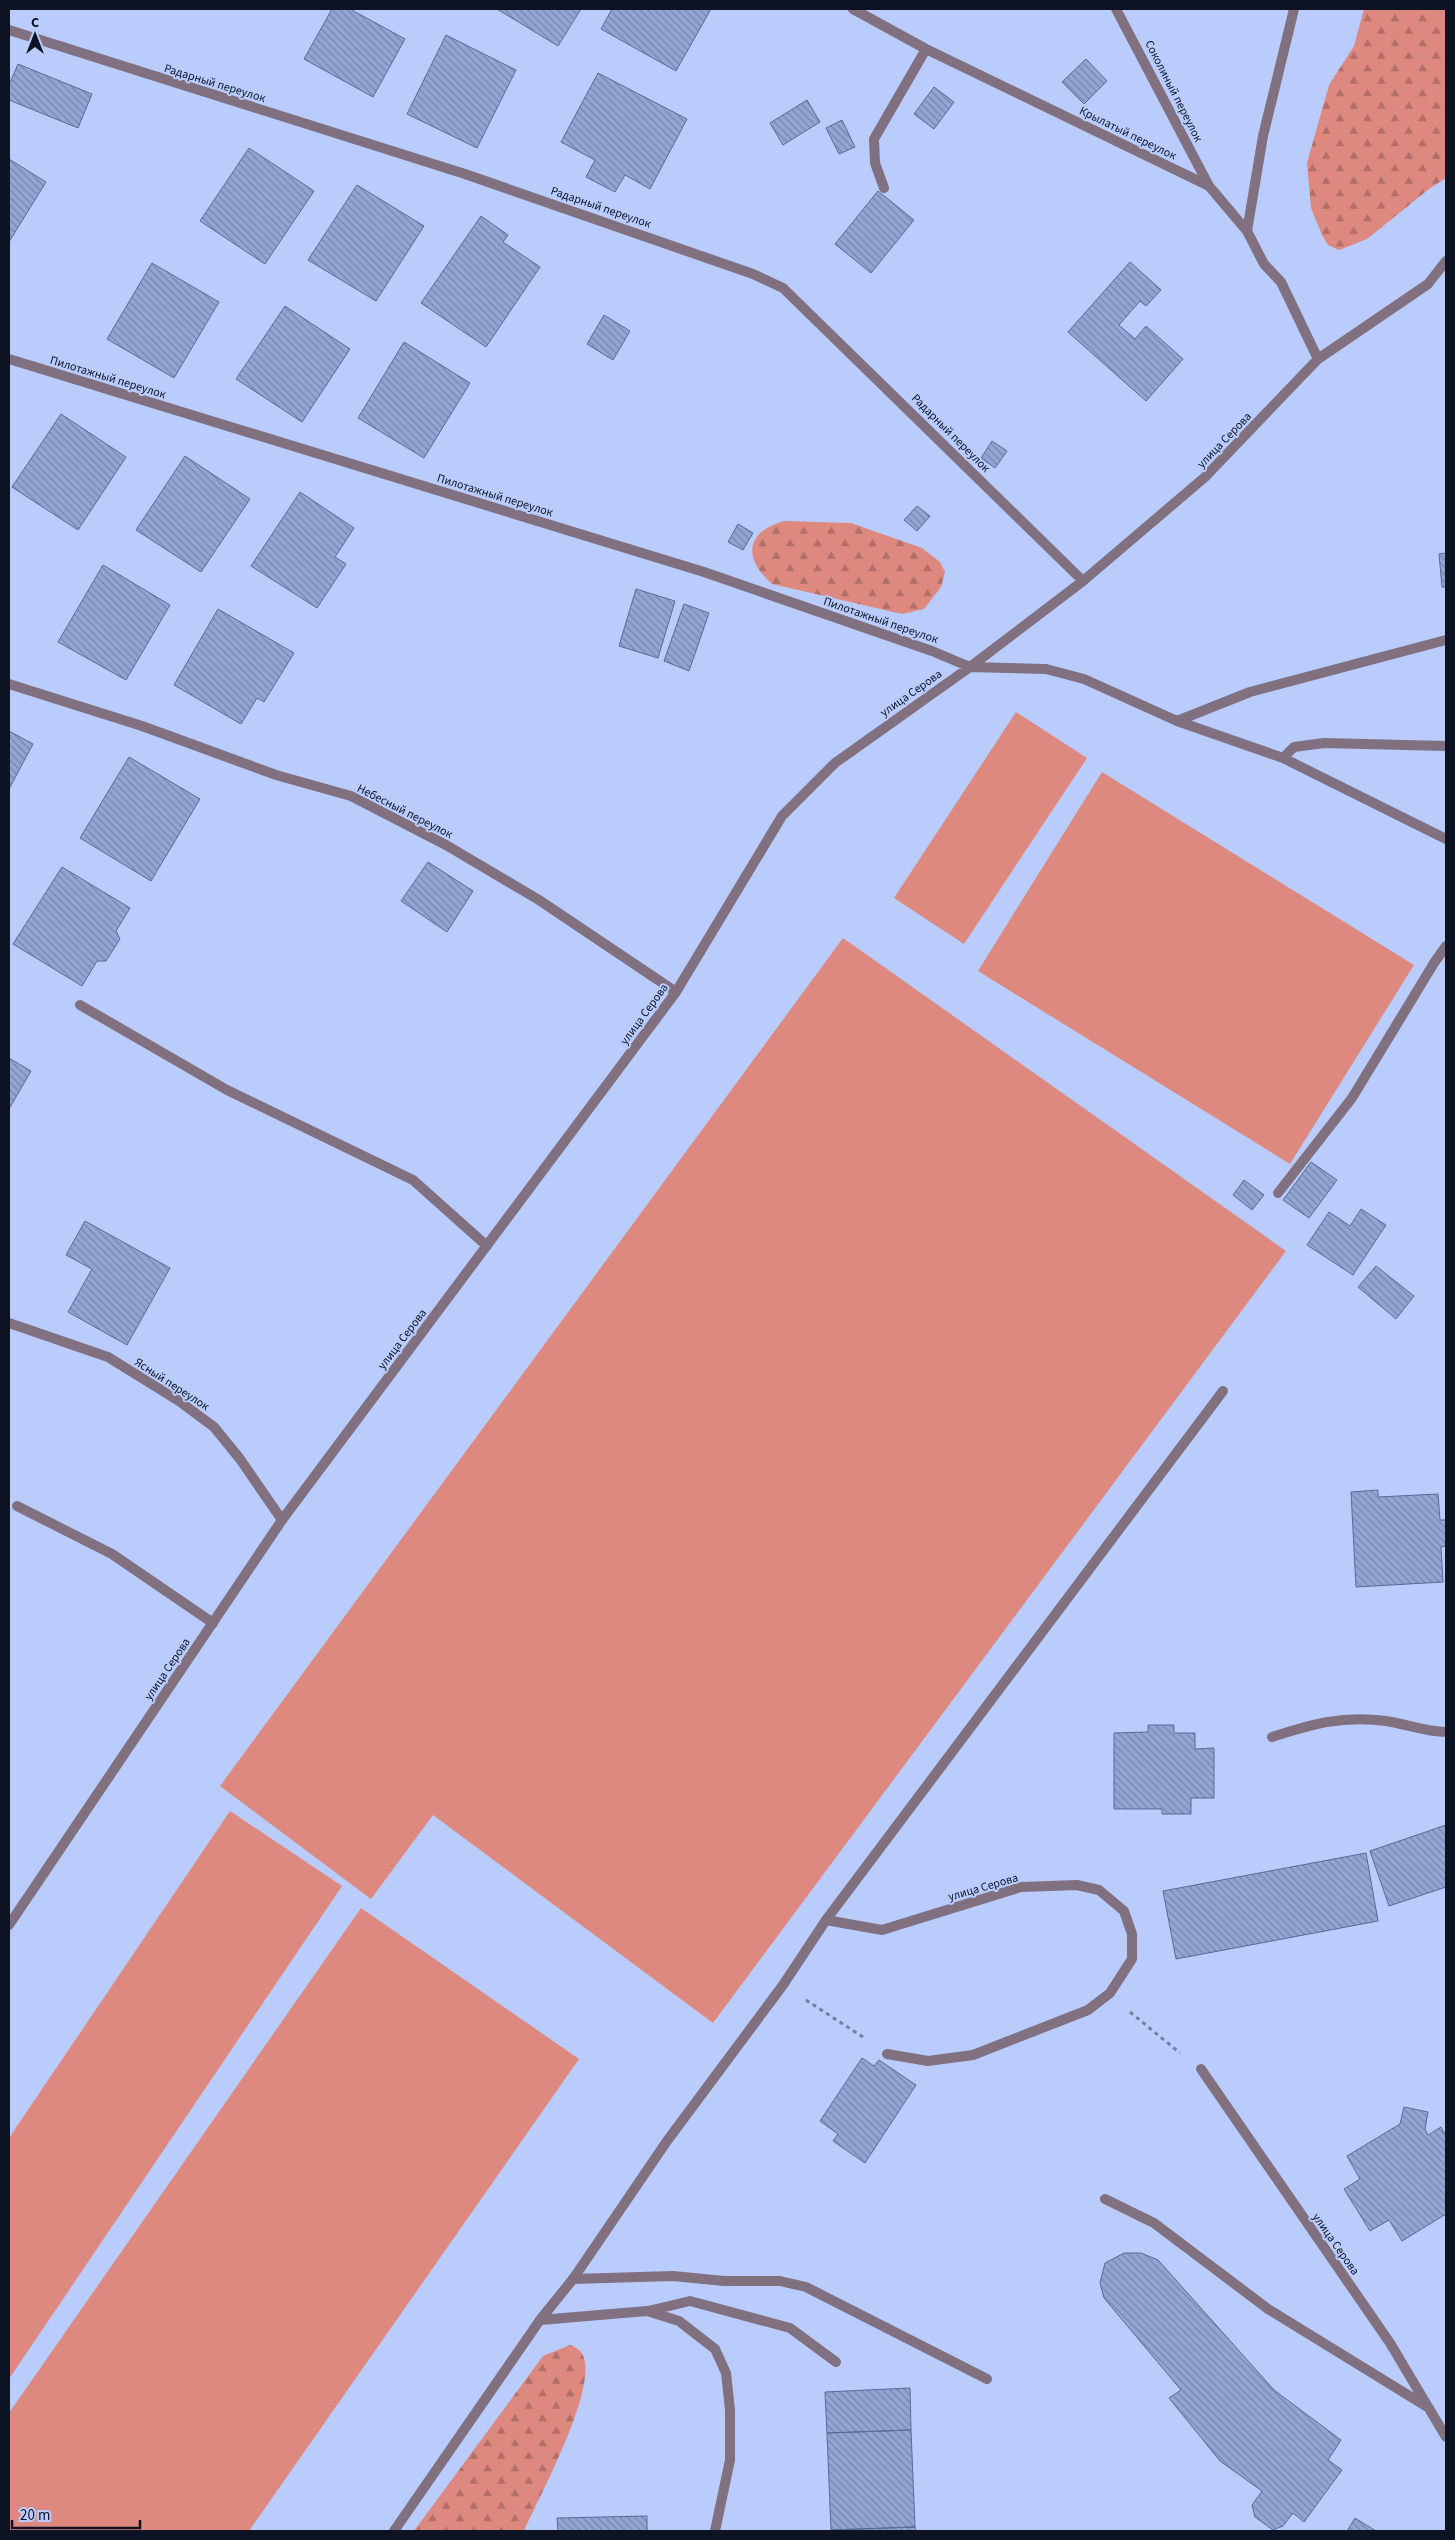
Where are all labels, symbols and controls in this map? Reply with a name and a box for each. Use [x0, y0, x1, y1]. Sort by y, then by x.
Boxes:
north arrow [10, 10, 60, 60]
text: С [31, 13, 39, 33]
street label: Соколиный переулок [1140, 37, 1207, 145]
street label: Радарный переулок [162, 60, 268, 107]
street label: Крылатый переулок [1076, 103, 1179, 164]
street label: Радарный переулок [548, 182, 653, 233]
street label: Пилотажный переулок [48, 352, 168, 403]
street label: Радарный переулок [907, 390, 994, 477]
street label: улица Серова [1193, 409, 1255, 472]
street label: Пилотажный переулок [435, 470, 555, 521]
street label: Пилотажный переулок [821, 593, 941, 648]
street label: улица Серова [877, 666, 946, 721]
street label: Небесный переулок [354, 780, 456, 843]
street label: улица Серова [616, 980, 672, 1048]
street label: улица Серова [374, 1305, 431, 1373]
street label: Ясный переулок [131, 1354, 212, 1415]
street label: улица Серова [140, 1635, 195, 1704]
street label: улица Серова [946, 1869, 1020, 1906]
street label: улица Серова [1308, 2210, 1363, 2279]
scale bar [12, 2498, 140, 2530]
text: 20 m [20, 2505, 50, 2526]

